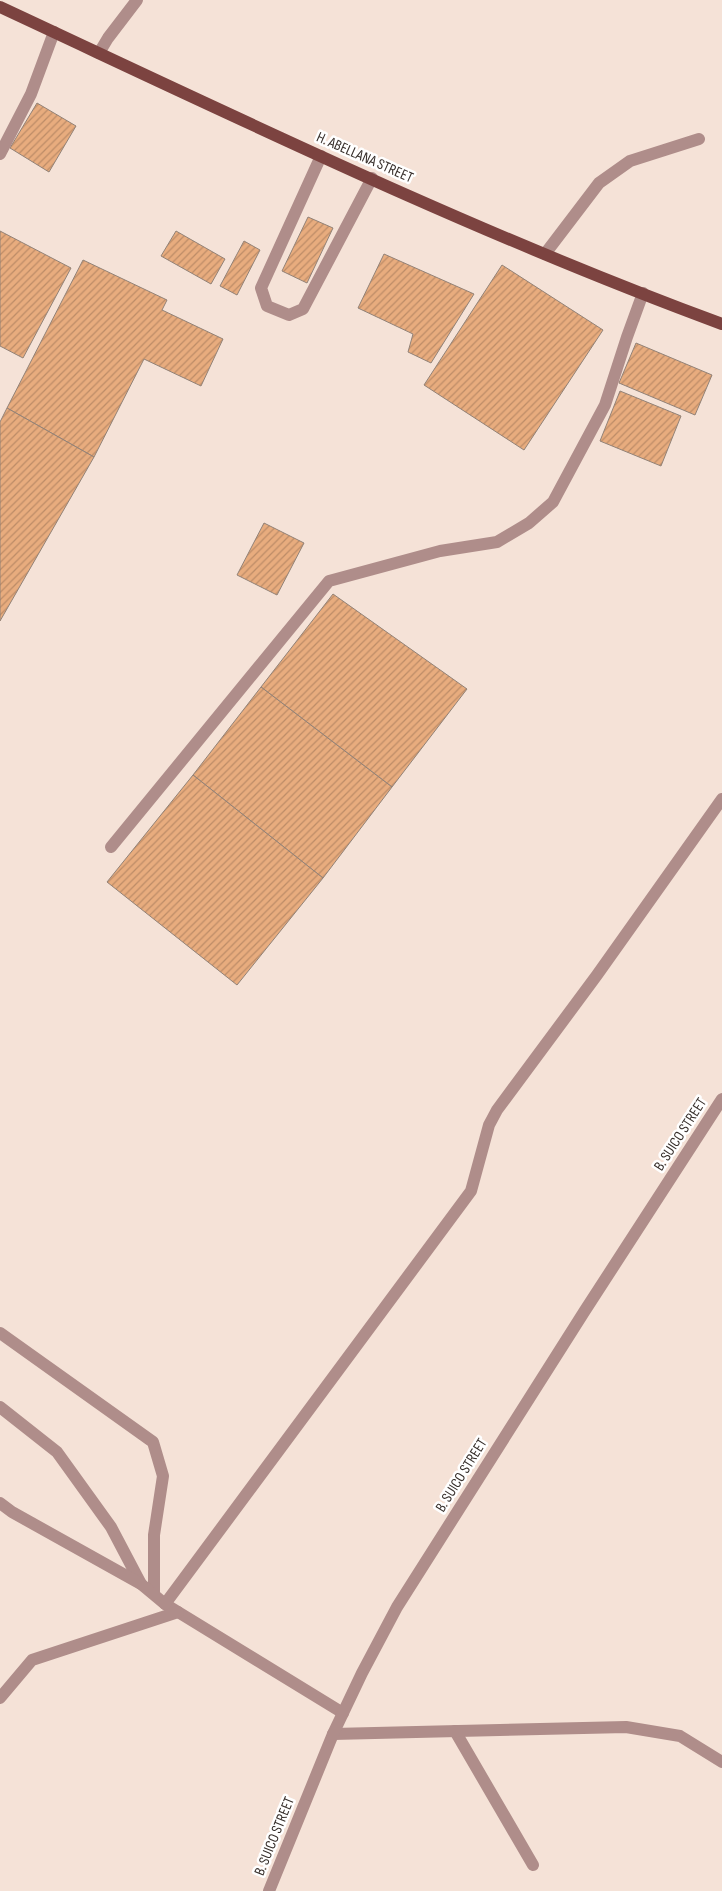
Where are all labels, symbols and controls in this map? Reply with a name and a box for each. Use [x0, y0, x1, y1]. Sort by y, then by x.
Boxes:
street label: H. ABELLANA STREET [313, 128, 416, 187]
street label: B. SUICO STREET [650, 1094, 711, 1174]
street label: B. SUICO STREET [431, 1435, 492, 1516]
street label: B. SUICO STREET [250, 1794, 299, 1878]

